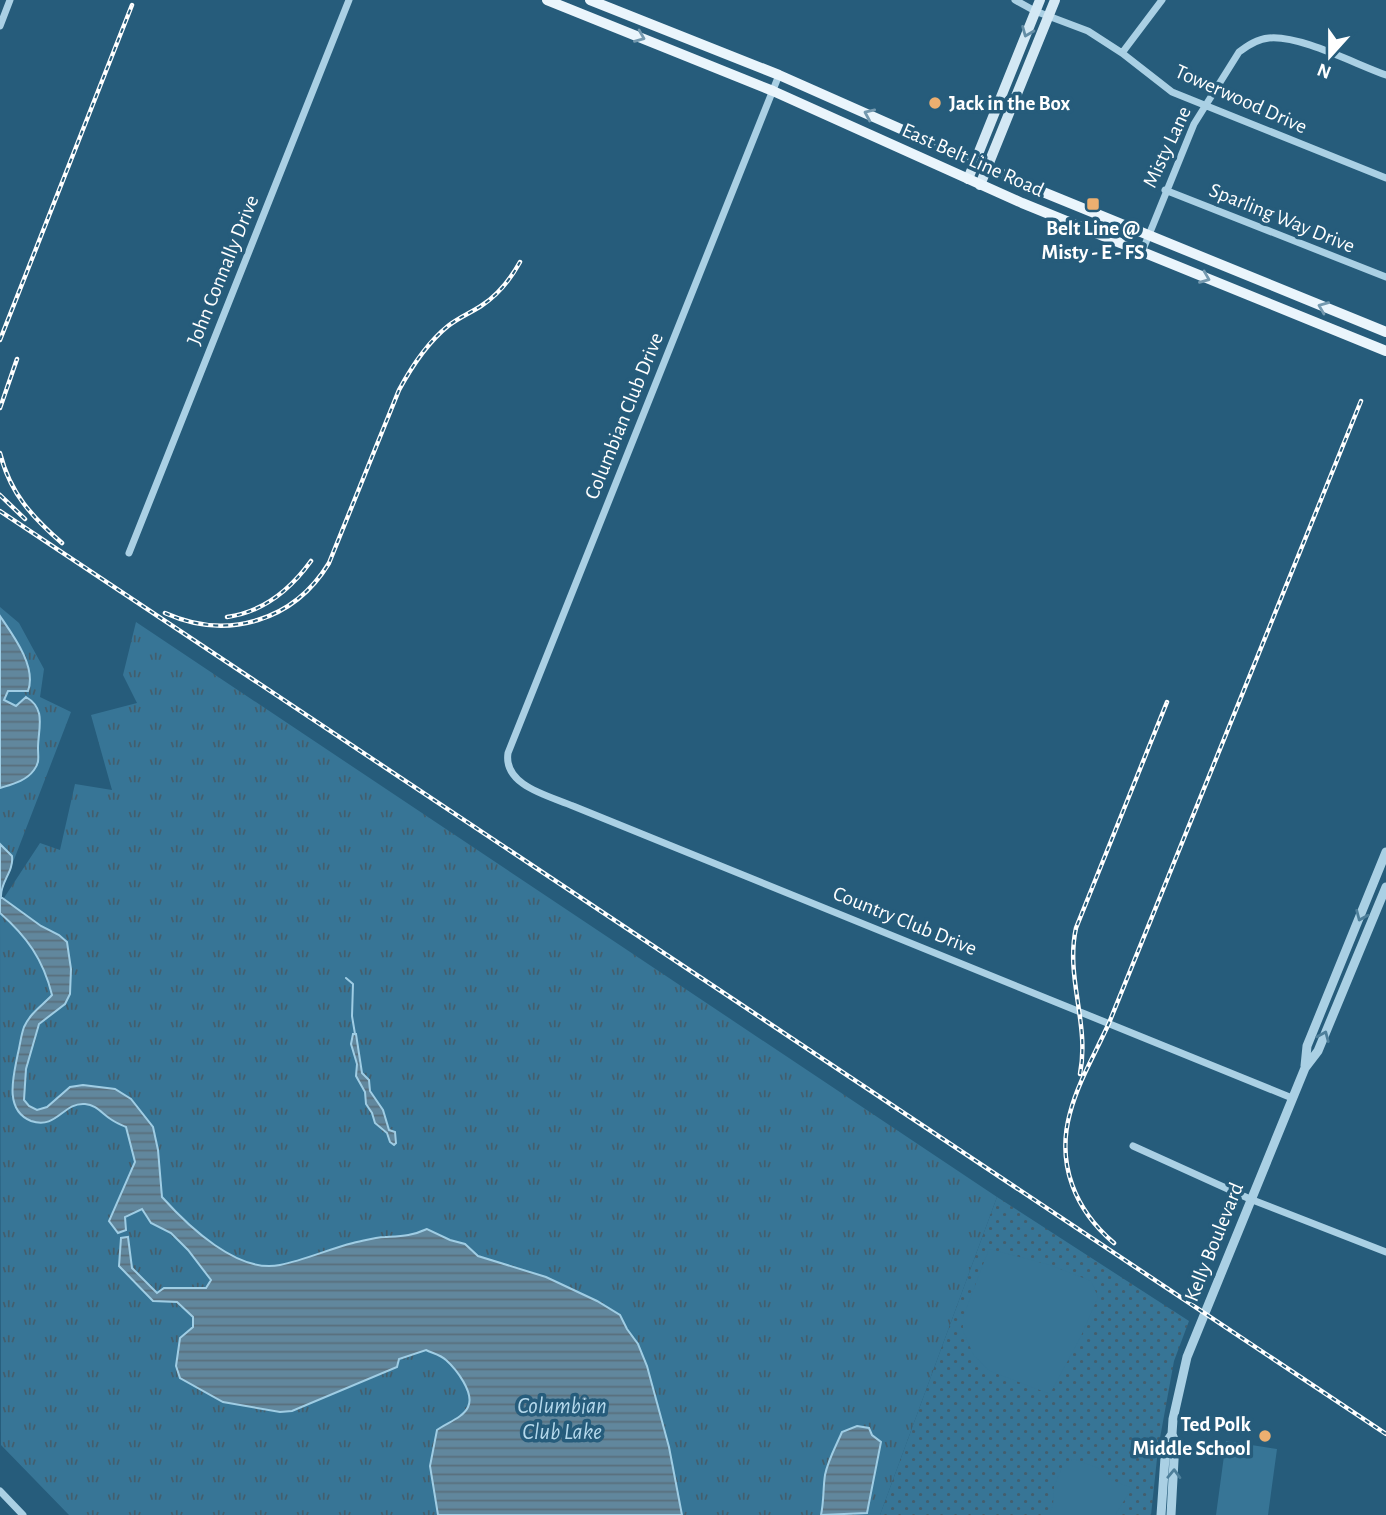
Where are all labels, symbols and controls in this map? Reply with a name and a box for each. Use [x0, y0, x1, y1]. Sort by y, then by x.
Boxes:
north arrow [1295, 21, 1365, 91]
one-way arrow [1021, 25, 1035, 37]
one-way arrow [633, 28, 645, 42]
text: N [1315, 59, 1334, 82]
street label: Towerwood Drive [1172, 61, 1310, 137]
place label: Jack in the Box [949, 93, 1071, 114]
marker: Jack in the Box [927, 95, 943, 111]
street label: Misty Lane [1139, 103, 1195, 191]
one-way arrow [864, 108, 876, 122]
street label: East Belt Line Road [899, 119, 1047, 201]
street label: Sparling Way Drive [1206, 179, 1358, 257]
street label: John Connally Drive [183, 192, 263, 348]
marker: Belt Line @ Misty - E - FS [1085, 196, 1101, 212]
place label: Belt Line @ Misty - E - FS [1042, 218, 1144, 263]
one-way arrow [1198, 269, 1210, 283]
one-way arrow [1317, 301, 1329, 315]
street label: Columbian Club Drive [581, 330, 667, 502]
street label: Country Club Drive [830, 883, 980, 959]
one-way arrow [1355, 909, 1369, 921]
one-way arrow [1316, 1031, 1330, 1044]
street label: Kelly Boulevard [1181, 1179, 1247, 1304]
water label: Columbian Club Lake [517, 1395, 607, 1444]
place label: Ted Polk Middle School [1132, 1414, 1252, 1459]
marker: Ted Polk Middle School [1257, 1428, 1273, 1444]
one-way arrow [1167, 1468, 1182, 1479]

